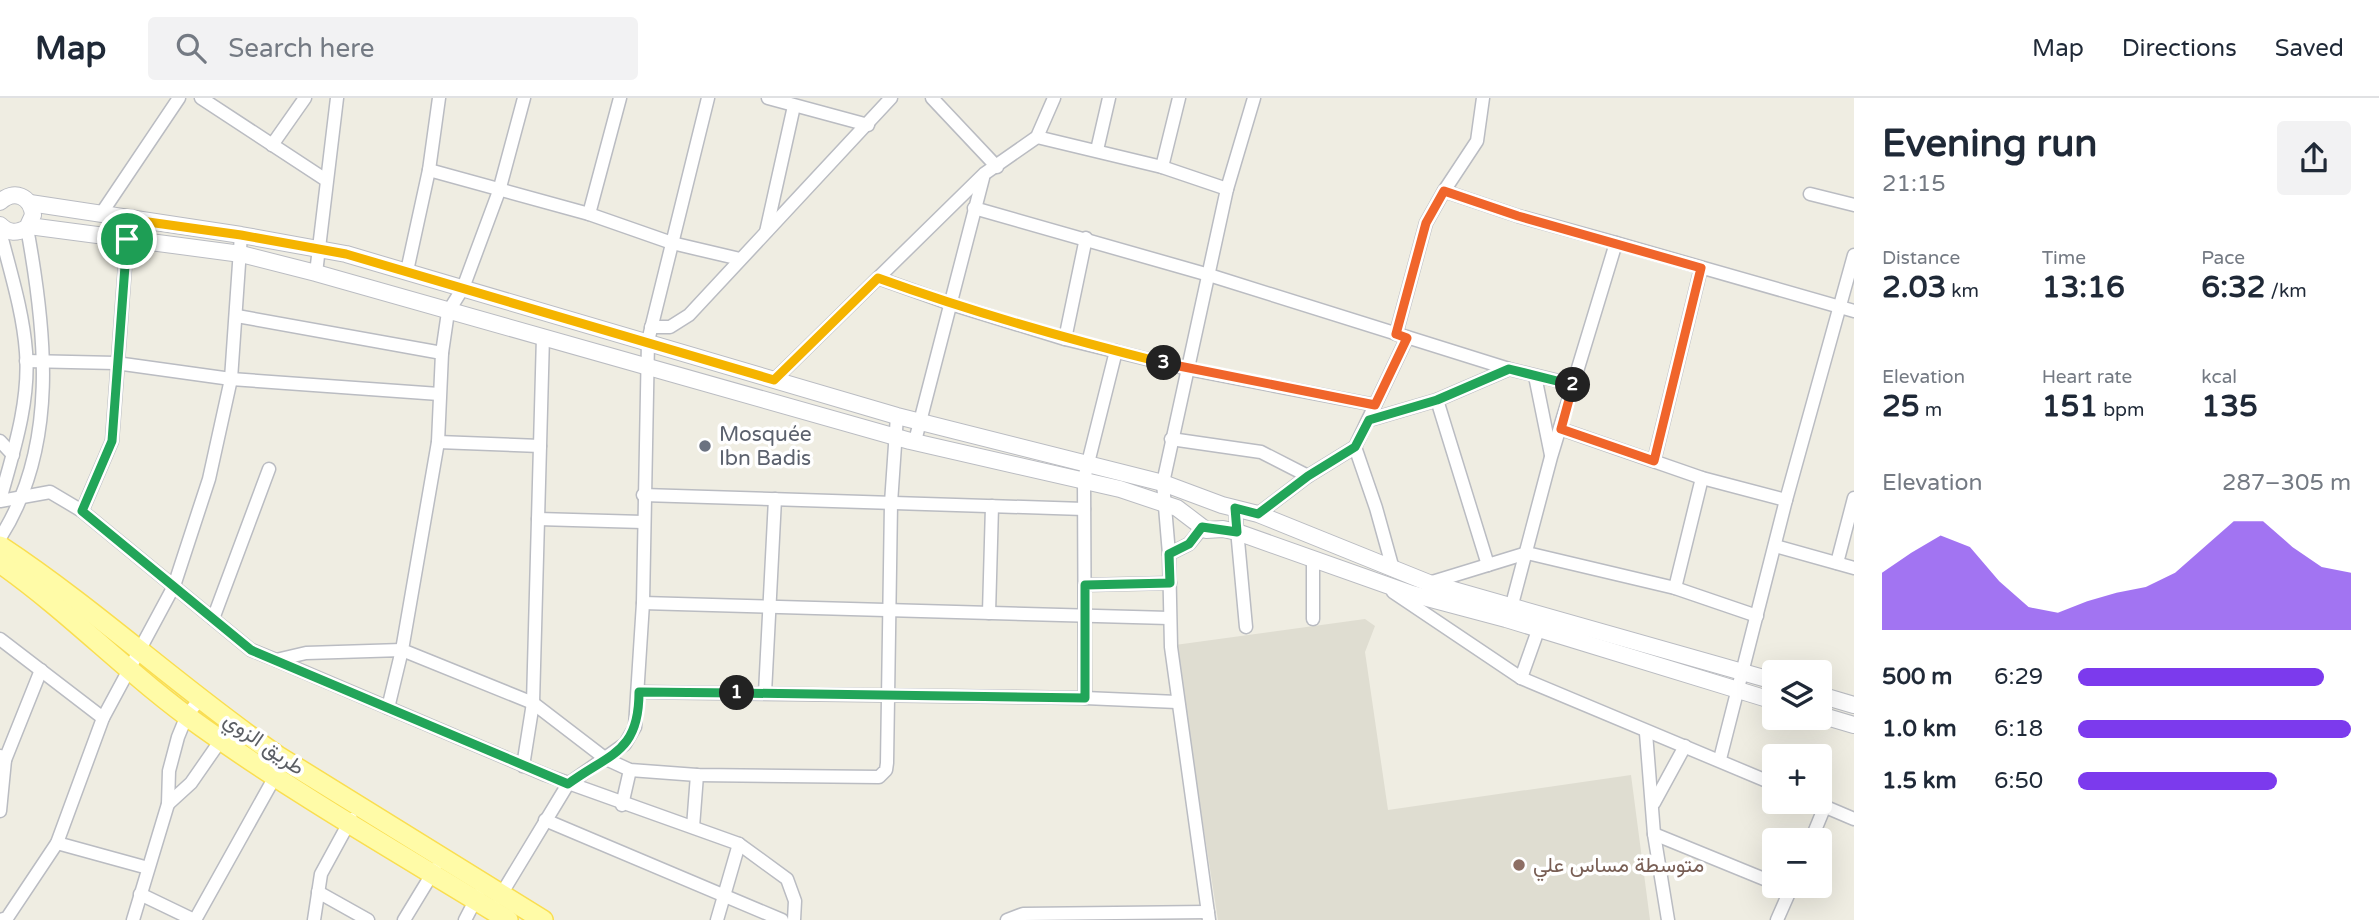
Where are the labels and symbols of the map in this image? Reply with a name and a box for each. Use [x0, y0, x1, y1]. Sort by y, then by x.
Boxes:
pin [97, 209, 157, 269]
pin: 3 [1146, 345, 1182, 380]
pin: 2 [1556, 368, 1590, 402]
place label: Mosquée Ibn Badis [719, 422, 812, 471]
marker: Mosquée Ibn Badis [697, 438, 713, 454]
pin: 1 [720, 676, 754, 710]
street label: طريق الزوي [217, 707, 309, 784]
place label: متوسطة مساس علي [1533, 853, 1704, 882]
marker: متوسطة مساس علي [1511, 857, 1527, 873]

